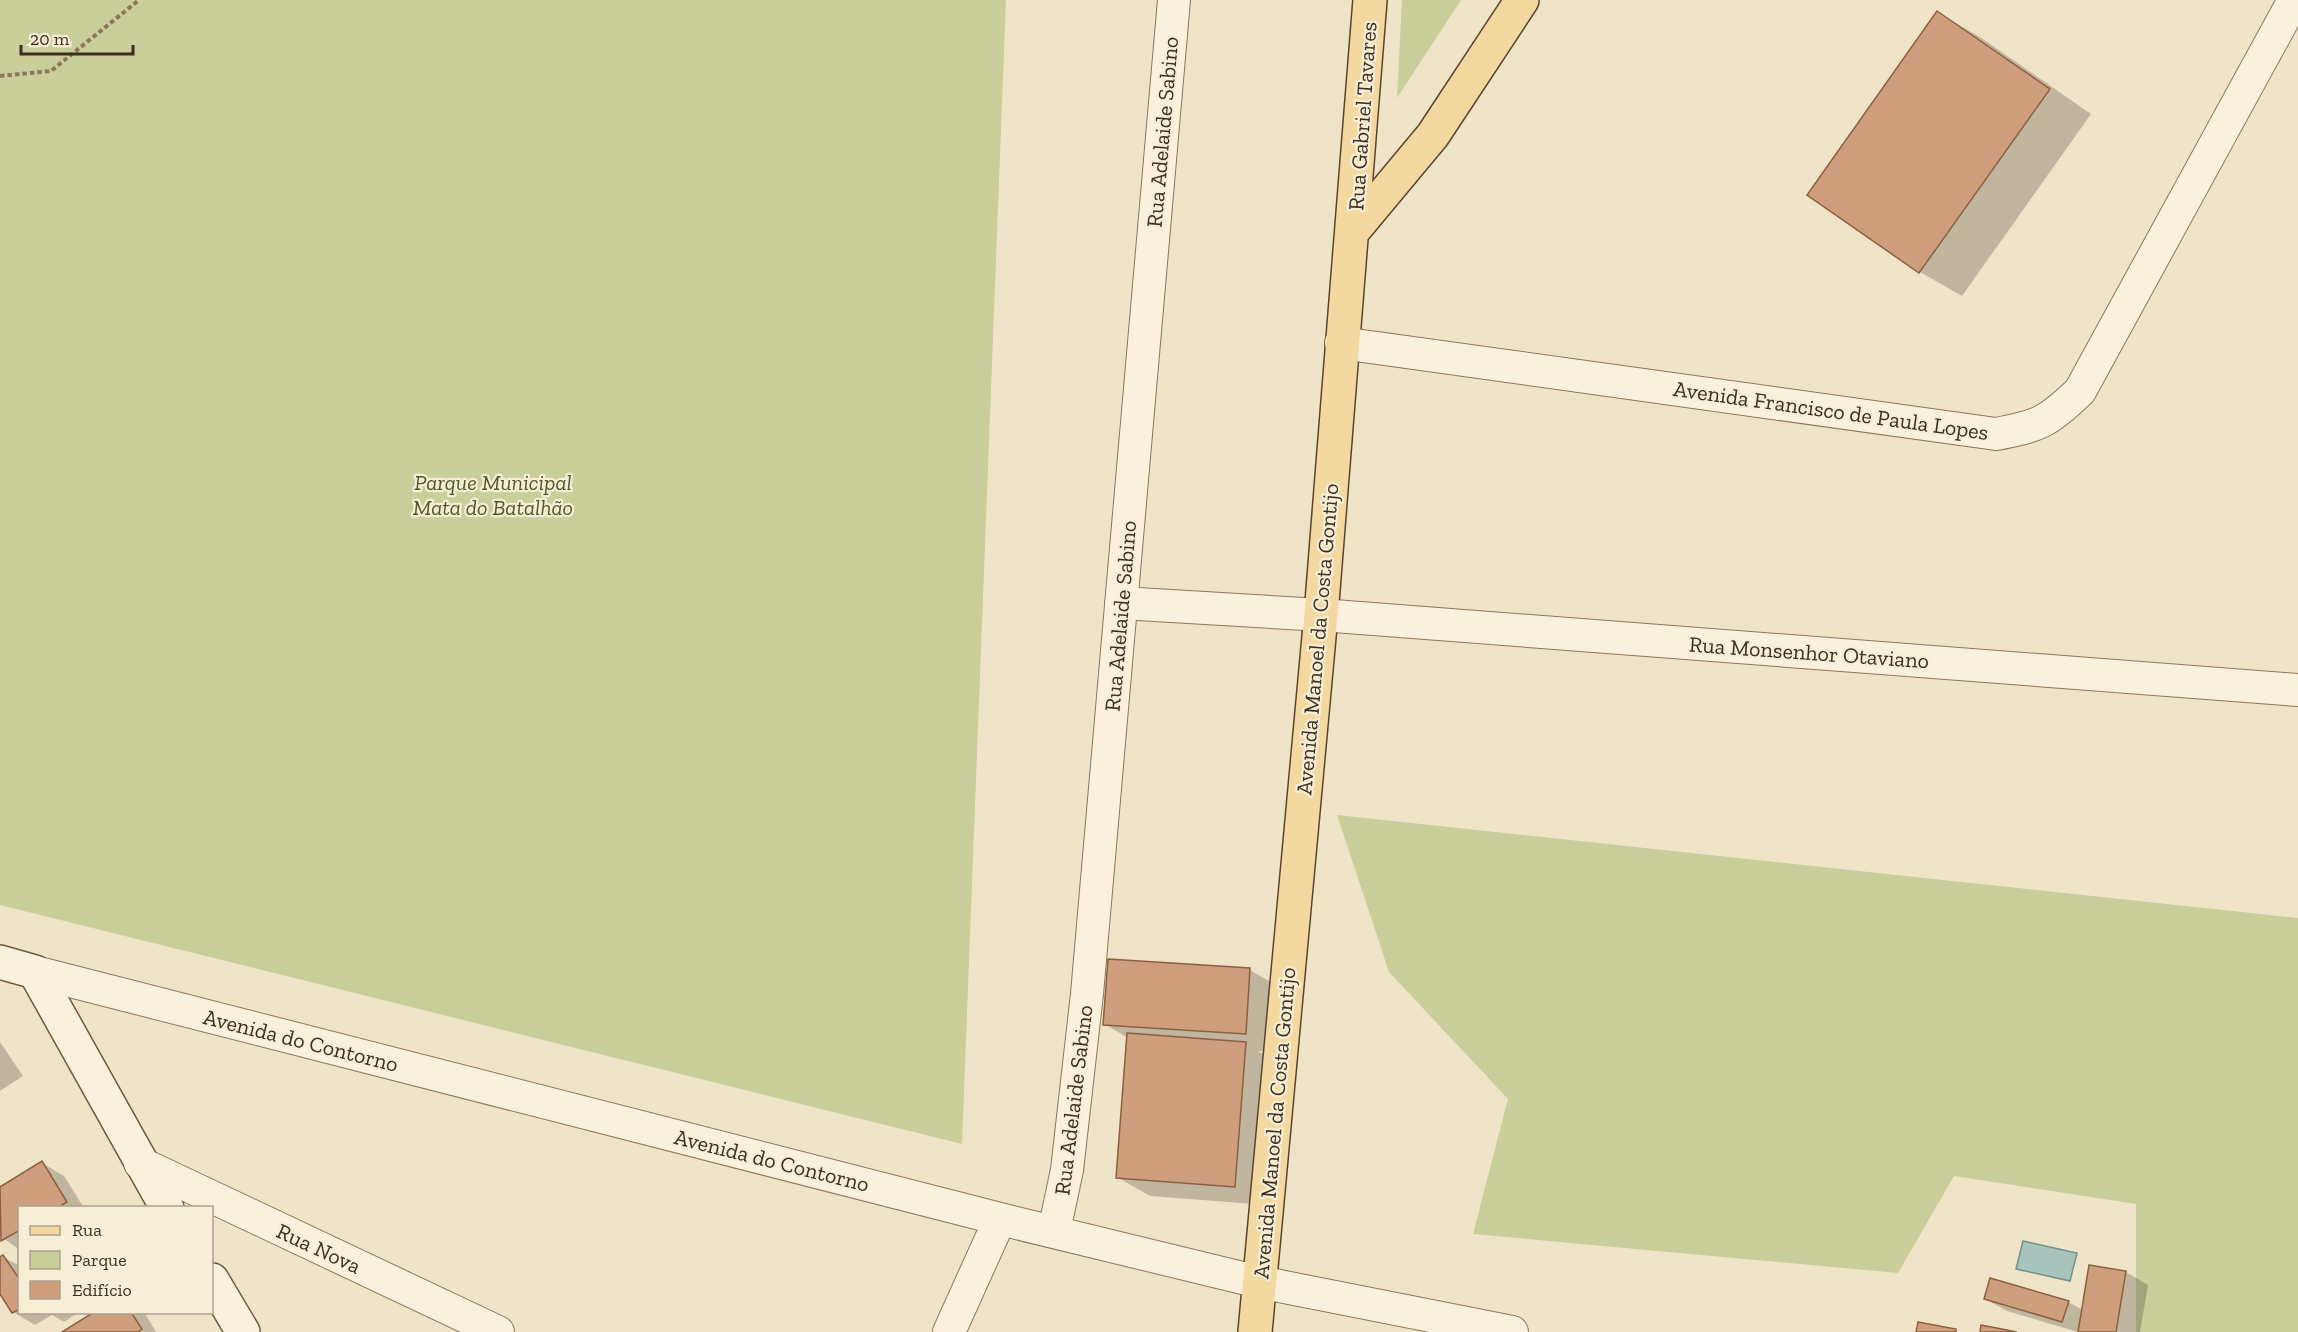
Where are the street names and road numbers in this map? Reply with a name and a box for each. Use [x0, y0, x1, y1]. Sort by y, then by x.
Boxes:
street label: Rua Gabriel Tavares [1342, 21, 1383, 212]
street label: Rua Adelaide Sabino [1141, 35, 1184, 229]
street label: Avenida Francisco de Paula Lopes [1672, 375, 1990, 446]
street label: Avenida Manoel da Costa Gontijo [1290, 482, 1345, 796]
street label: Rua Adelaide Sabino [1099, 519, 1142, 713]
street label: Rua Monsenhor Otaviano [1688, 631, 1930, 674]
street label: Avenida Manoel da Costa Gontijo [1247, 966, 1302, 1280]
street label: Avenida do Contorno [201, 1003, 401, 1078]
street label: Rua Adelaide Sabino [1048, 1003, 1099, 1197]
street label: Avenida do Contorno [672, 1123, 872, 1198]
street label: Rua Nova [272, 1217, 366, 1280]

